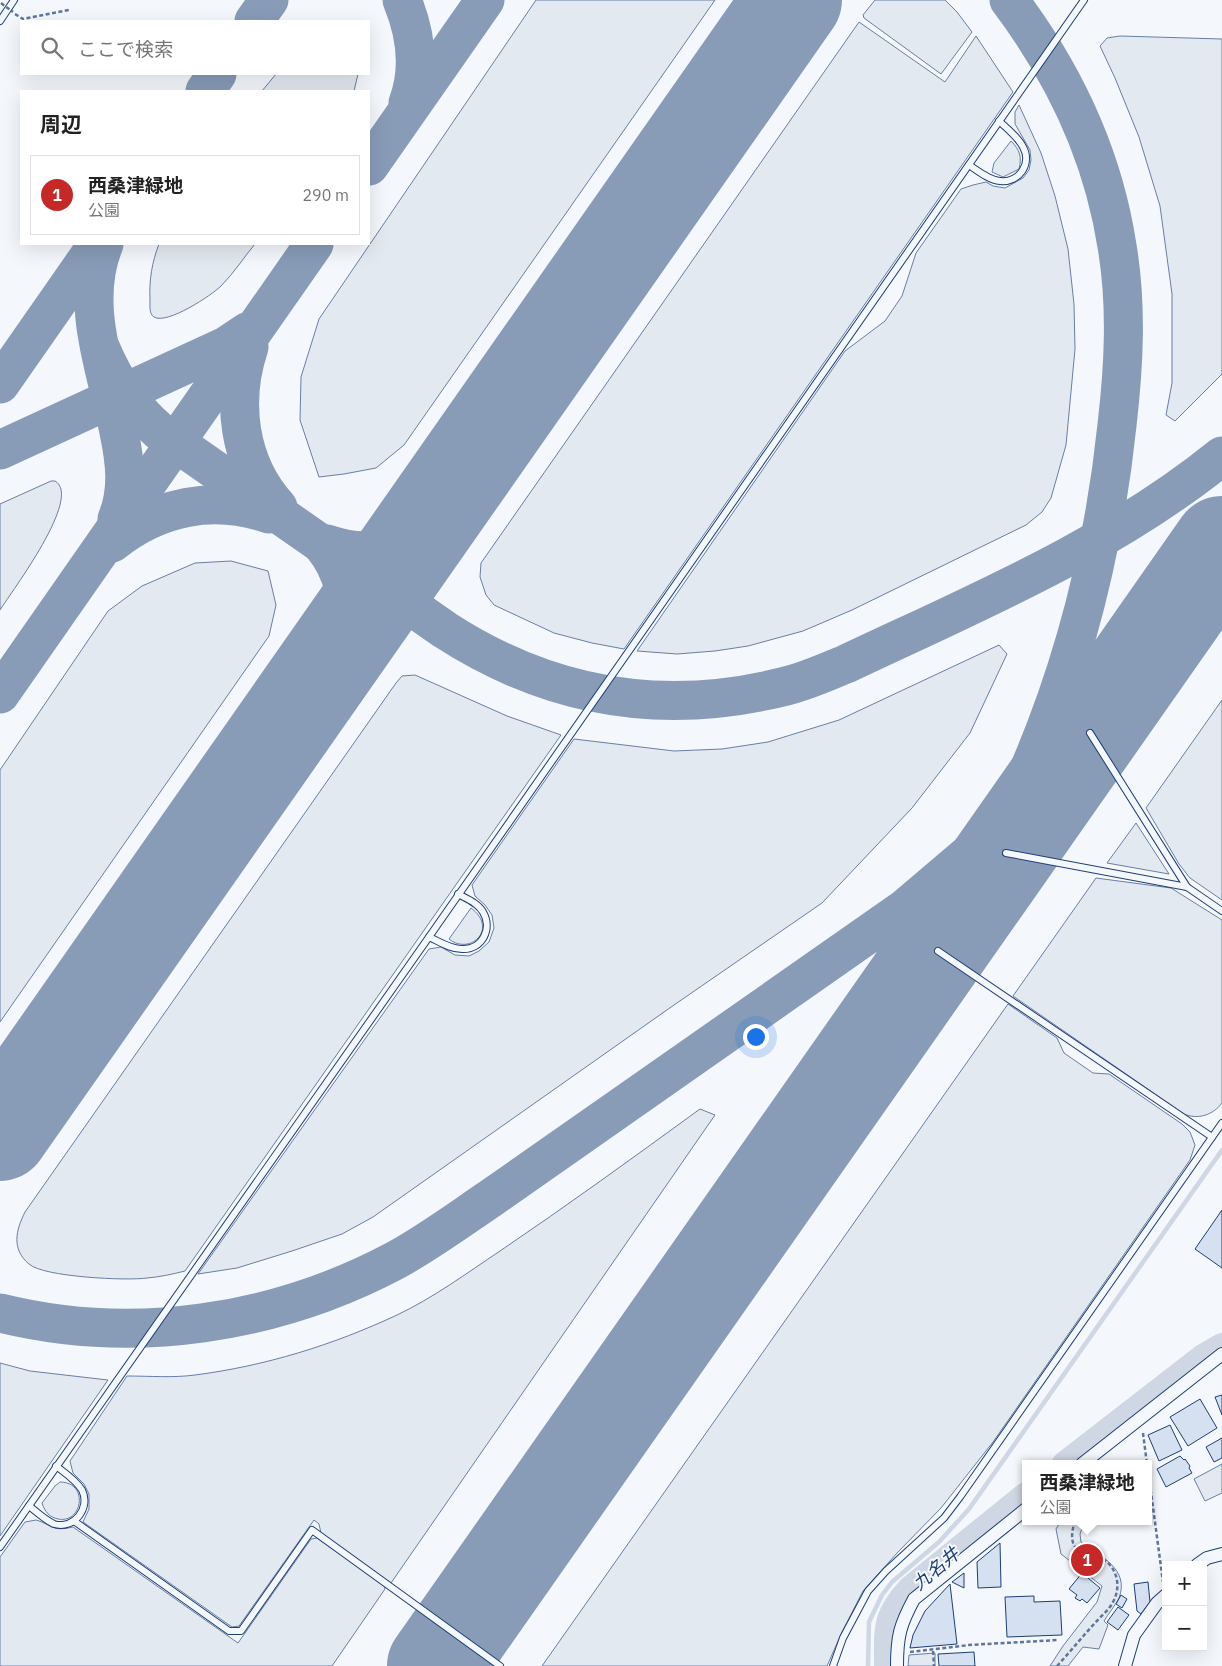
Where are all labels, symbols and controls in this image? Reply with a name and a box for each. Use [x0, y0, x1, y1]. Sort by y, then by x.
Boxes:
search box [20, 20, 370, 75]
icon: search [38, 34, 66, 62]
text: ここで検索 [78, 37, 173, 61]
text: 周辺 [40, 110, 82, 138]
text: 西桑津緑地 [88, 173, 183, 197]
text: 1 [52, 185, 62, 205]
text: 290 m [302, 185, 349, 205]
text: 公園 [88, 200, 120, 220]
your location [743, 1024, 769, 1050]
popup [1022, 1460, 1152, 1525]
text: 西桑津緑地 [1039, 1470, 1135, 1494]
text: 公園 [1039, 1497, 1072, 1517]
water label: 九名井 [908, 1541, 965, 1595]
pin: 1 [1071, 1541, 1103, 1579]
map controls [1162, 1561, 1207, 1651]
button: + [1162, 1561, 1207, 1606]
button: − [1162, 1606, 1207, 1651]

